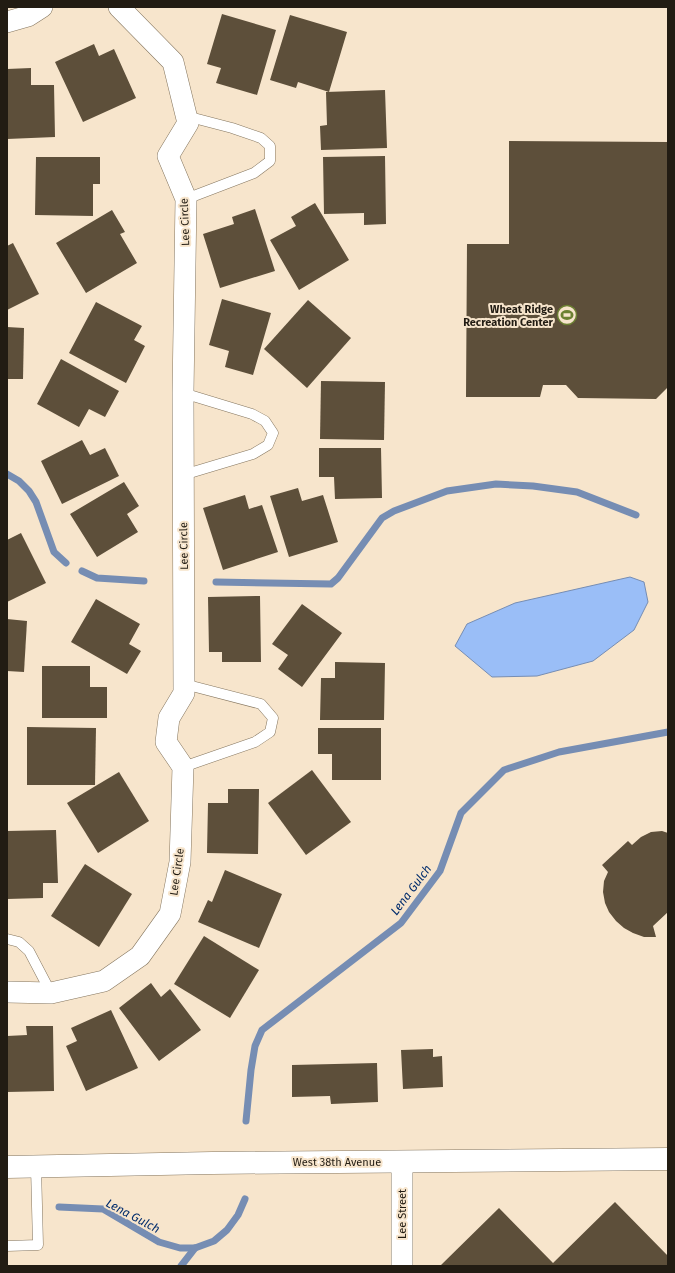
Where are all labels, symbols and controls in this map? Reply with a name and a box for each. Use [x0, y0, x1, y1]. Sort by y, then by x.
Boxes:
street label: Lee Circle [178, 198, 192, 246]
place label: Wheat Ridge Recreation Center [463, 303, 554, 329]
sports icon: Wheat Ridge Recreation Center [556, 304, 578, 326]
street label: Lee Circle [177, 522, 191, 570]
street label: Lee Circle [167, 847, 187, 897]
water label: Lena Gulch [388, 862, 434, 918]
street label: West 38th Avenue [293, 1156, 381, 1169]
street label: Lee Street [396, 1189, 409, 1239]
water label: Lena Gulch [104, 1196, 162, 1236]

